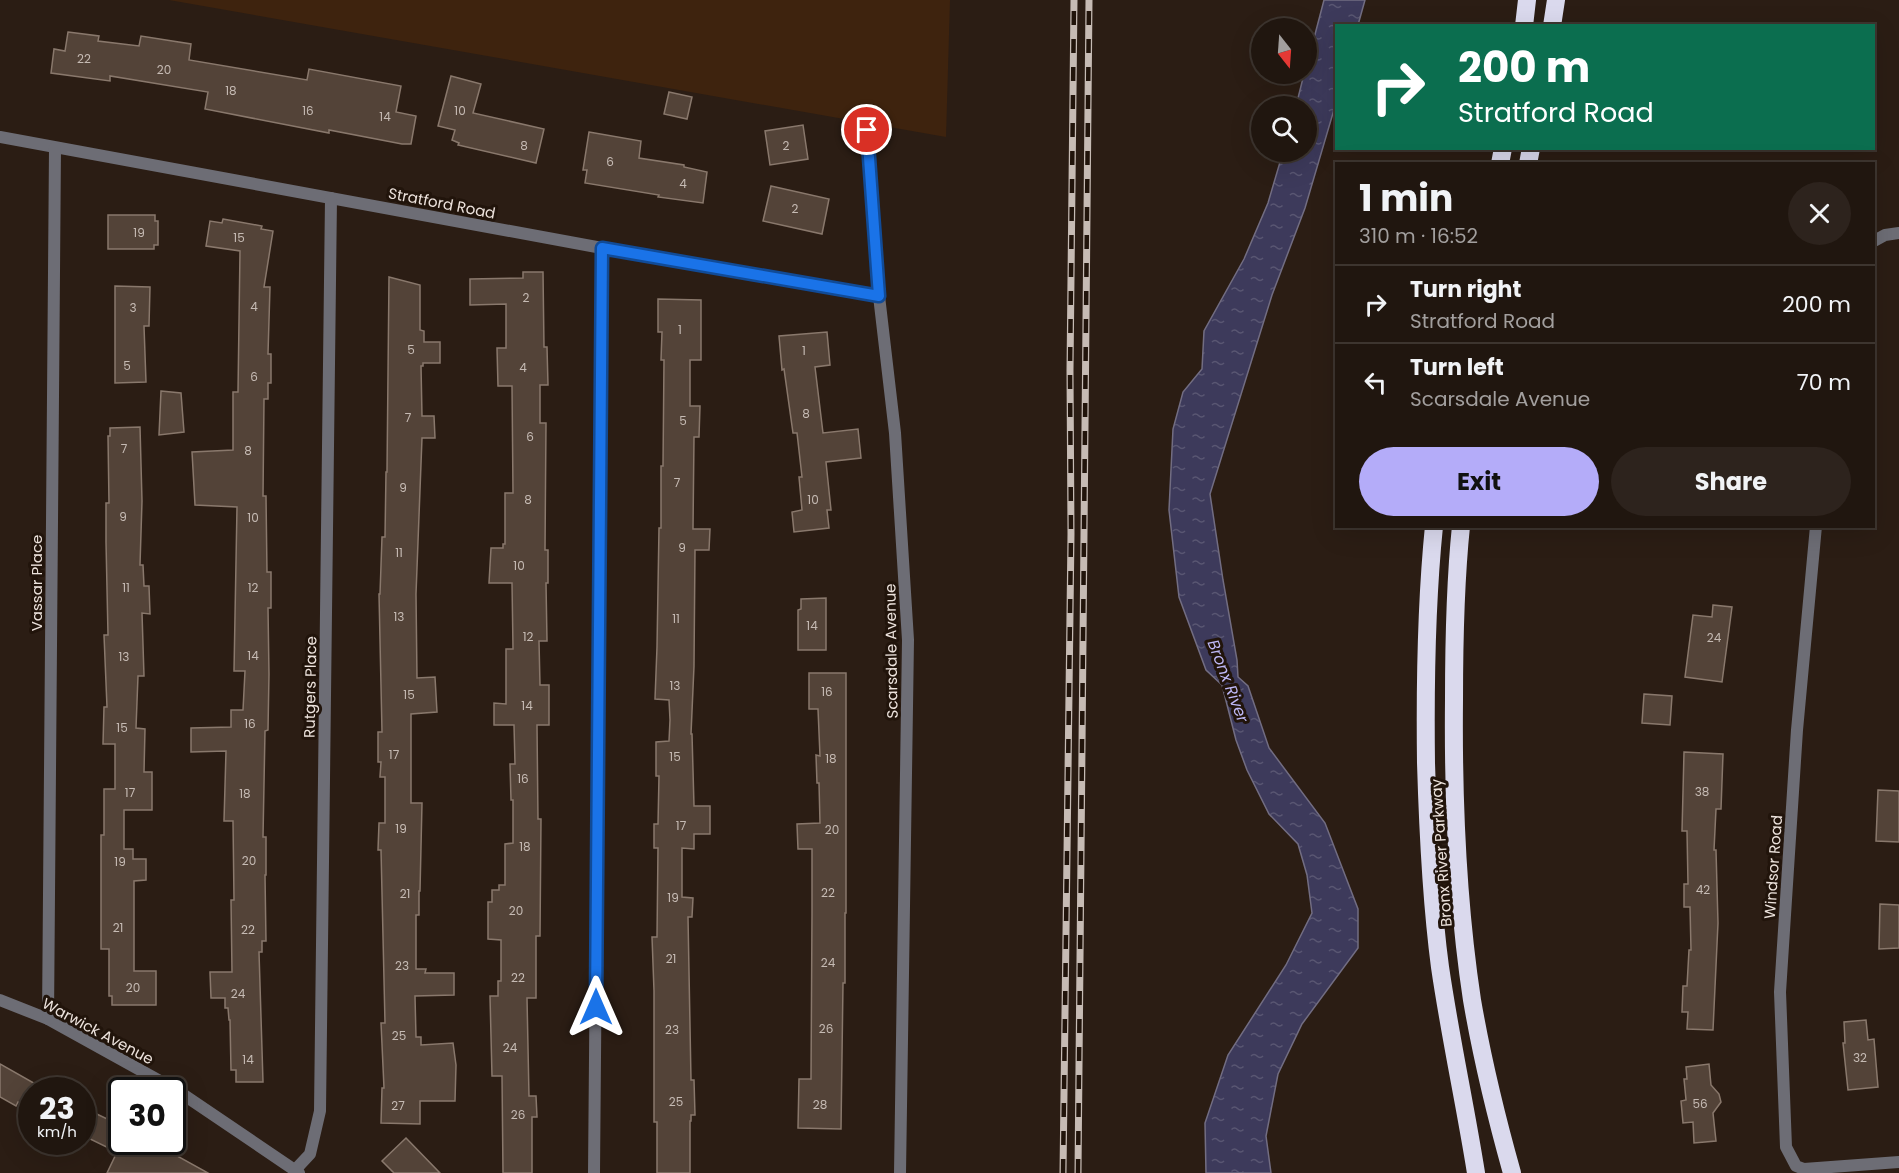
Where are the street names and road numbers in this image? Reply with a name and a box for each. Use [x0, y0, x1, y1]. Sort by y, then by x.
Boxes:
street label: Stratford Road [387, 182, 497, 224]
street label: Vassar Place [26, 535, 47, 631]
street label: Scarsdale Avenue [879, 583, 903, 719]
street label: Rutgers Place [299, 636, 321, 738]
street label: Bronx River Parkway [1425, 778, 1457, 928]
street label: Windsor Road [1759, 814, 1787, 920]
street label: Warwick Avenue [39, 993, 157, 1069]

